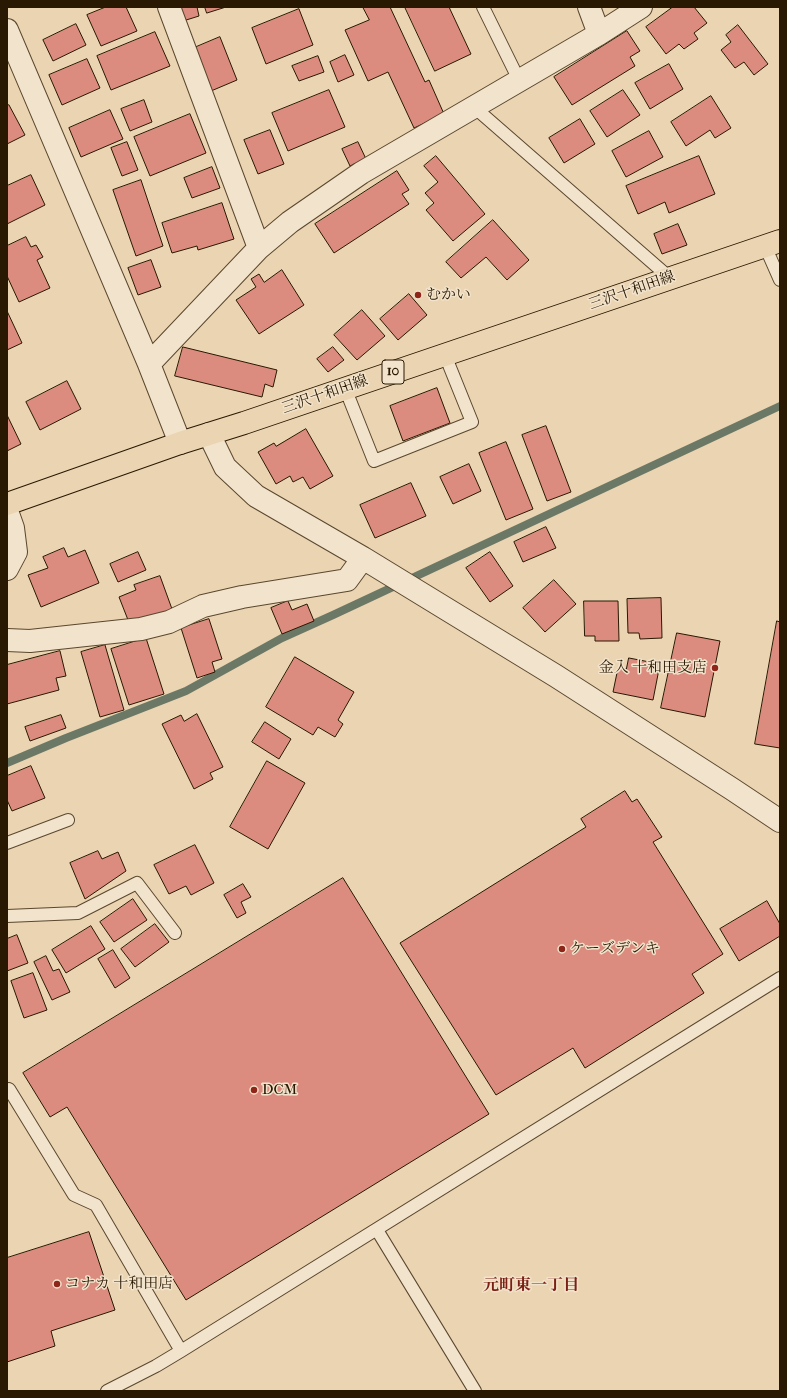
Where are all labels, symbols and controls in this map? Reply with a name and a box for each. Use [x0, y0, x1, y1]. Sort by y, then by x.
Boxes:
street label: 三沢十和田線 [587, 268, 677, 314]
place label: むかい [426, 286, 471, 304]
marker: むかい [413, 290, 423, 300]
road number: 10 [382, 360, 404, 384]
street label: 三沢十和田線 [280, 372, 370, 418]
place label: 金入 十和田支店 [599, 659, 707, 677]
marker: 金入 十和田支店 [710, 663, 720, 673]
place label: ケーズデンキ [570, 940, 660, 958]
marker: ケーズデンキ [557, 944, 567, 954]
place label: DCM [262, 1081, 297, 1099]
marker: DCM [249, 1085, 259, 1095]
place label: コナカ 十和田店 [65, 1275, 173, 1293]
district label: 元町東一丁目 [483, 1276, 579, 1296]
marker: コナカ 十和田店 [52, 1279, 62, 1289]

